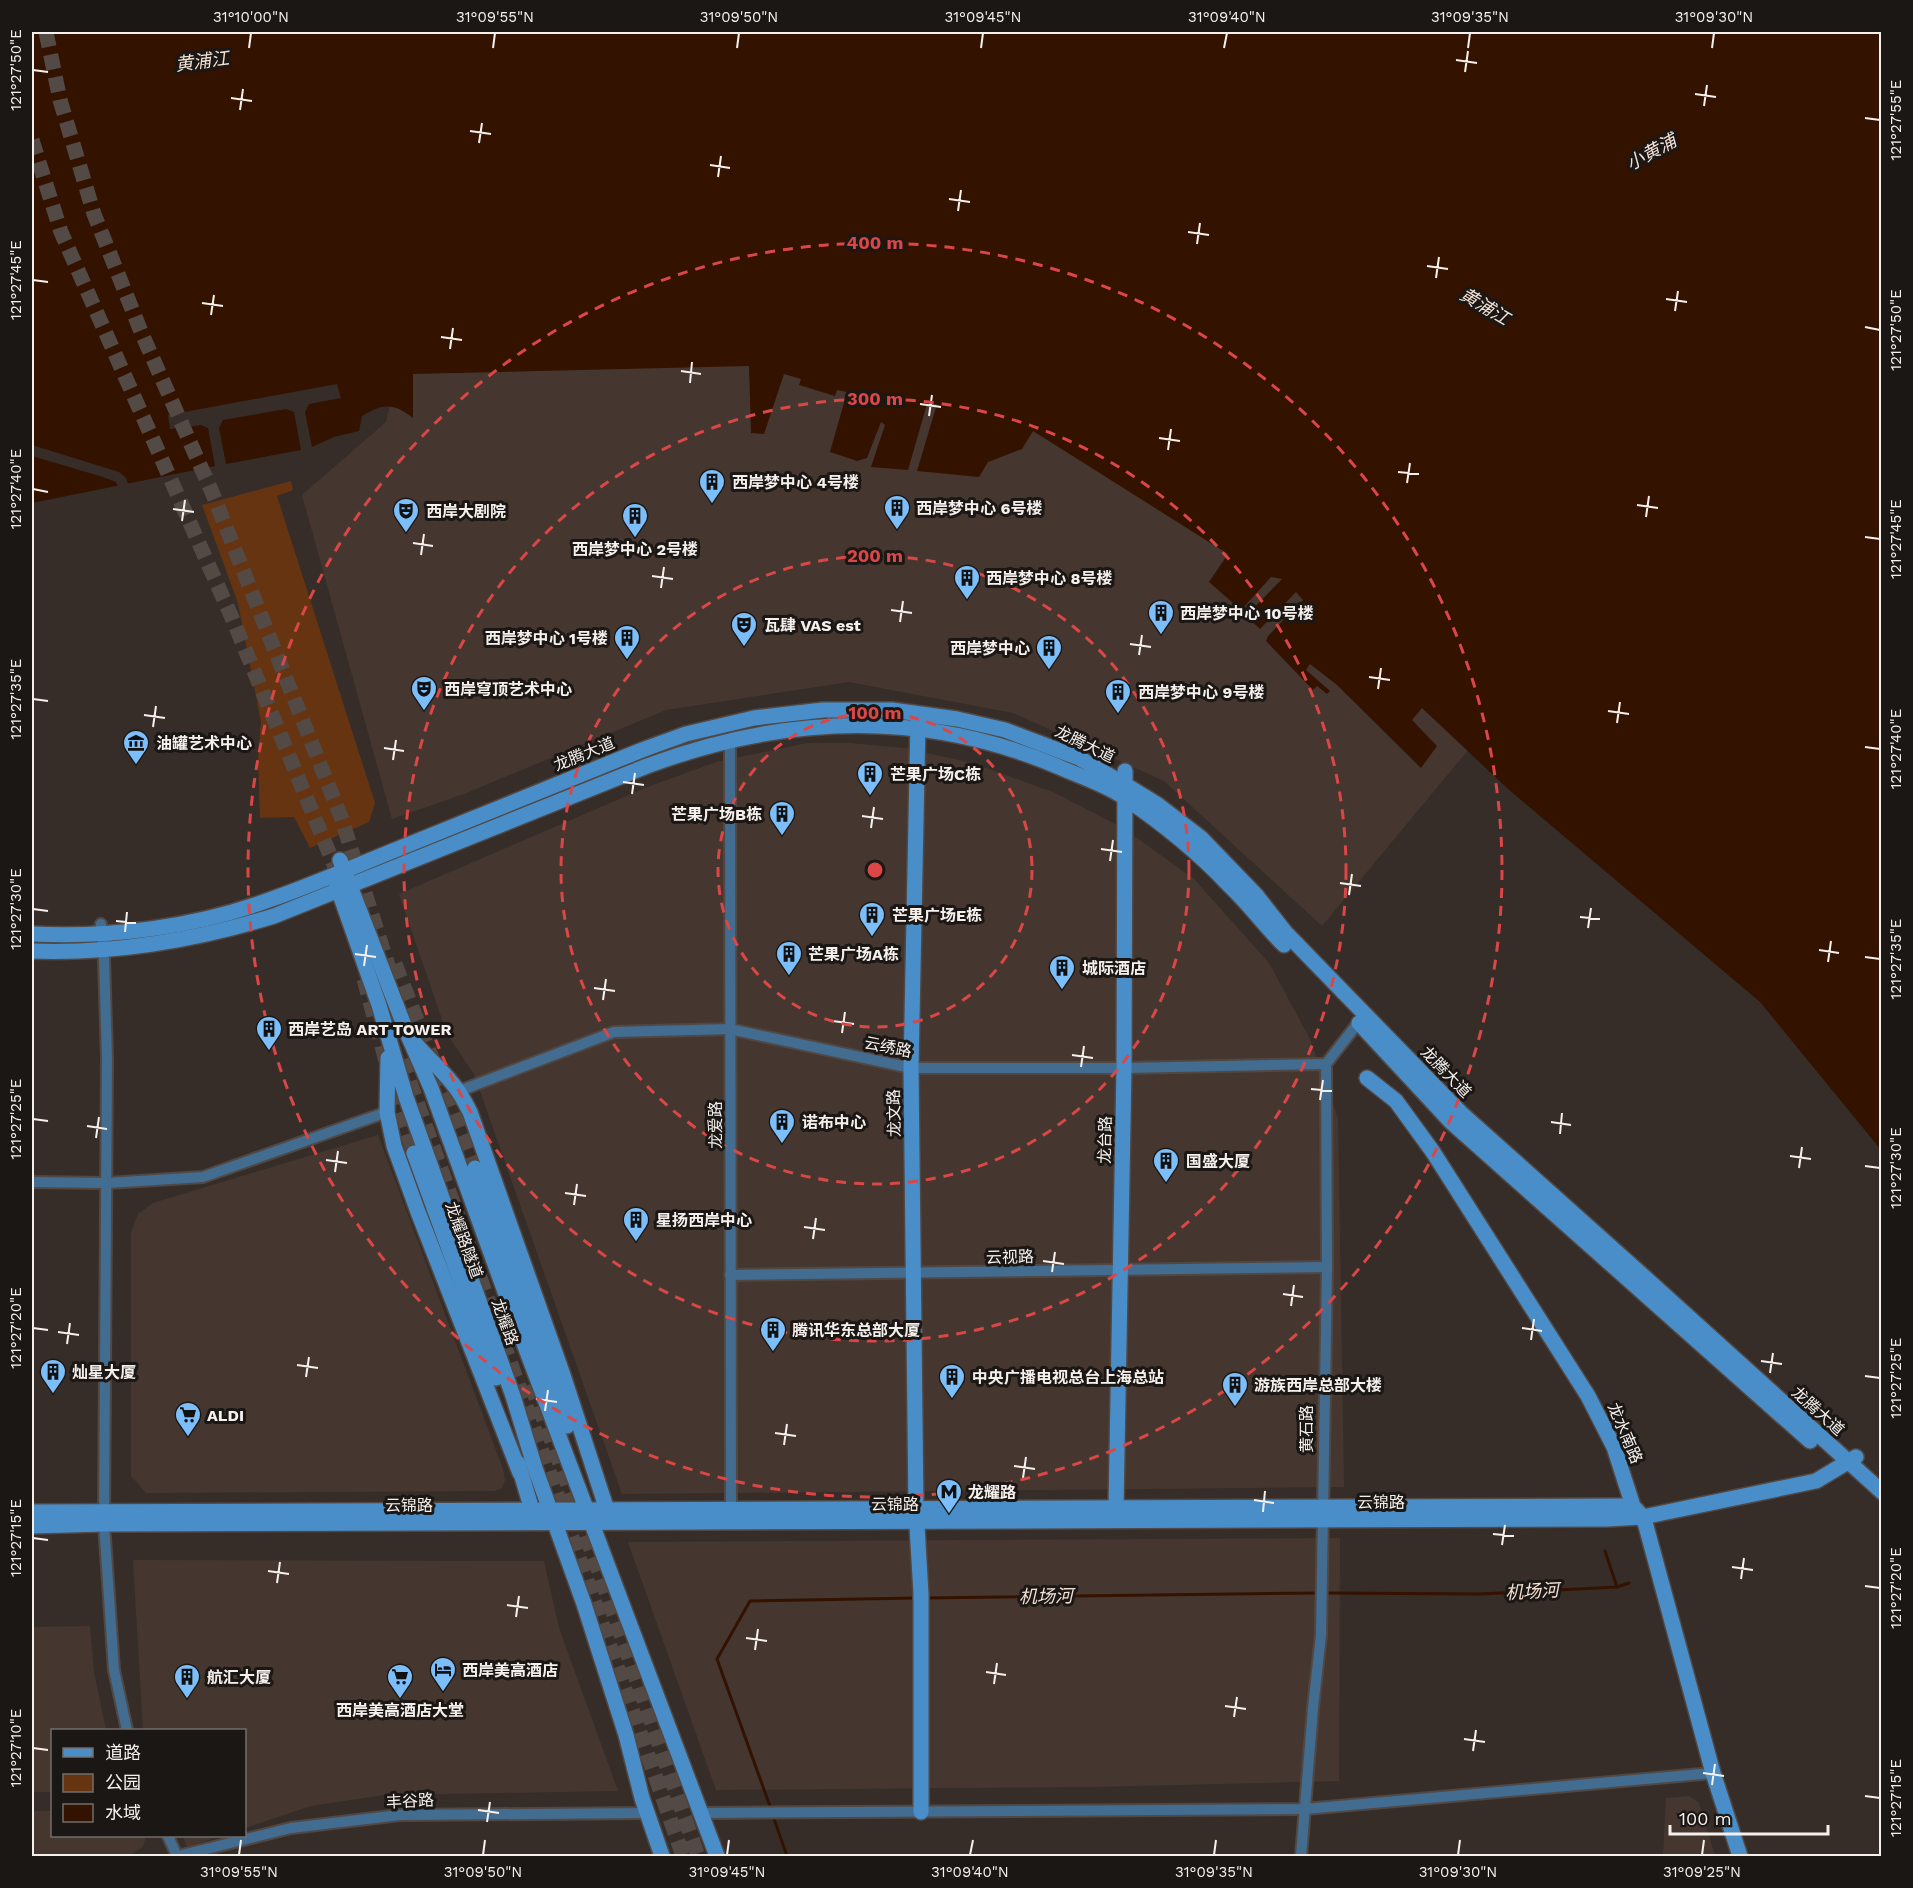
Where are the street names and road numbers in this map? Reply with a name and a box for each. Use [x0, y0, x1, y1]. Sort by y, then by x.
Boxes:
street label: 龙腾大道 [1052, 721, 1118, 767]
street label: 龙腾大道 [551, 733, 617, 775]
street label: 云绣路 [863, 1033, 913, 1061]
street label: 龙腾大道 [1417, 1042, 1475, 1102]
street label: 龙文路 [884, 1089, 904, 1137]
street label: 龙爱路 [706, 1101, 725, 1149]
street label: 龙台路 [1095, 1116, 1115, 1164]
street label: 龙耀路隧道 [441, 1199, 487, 1281]
street label: 云视路 [986, 1247, 1034, 1267]
street label: 龙耀路 [488, 1296, 522, 1348]
street label: 龙腾大道 [1788, 1383, 1848, 1439]
street label: 龙水南路 [1604, 1400, 1646, 1466]
street label: 黄石路 [1297, 1405, 1316, 1453]
street label: 云锦路 [1357, 1493, 1405, 1512]
street label: 云锦路 [871, 1495, 919, 1514]
street label: 云锦路 [385, 1496, 433, 1515]
street label: 丰谷路 [386, 1790, 434, 1812]

